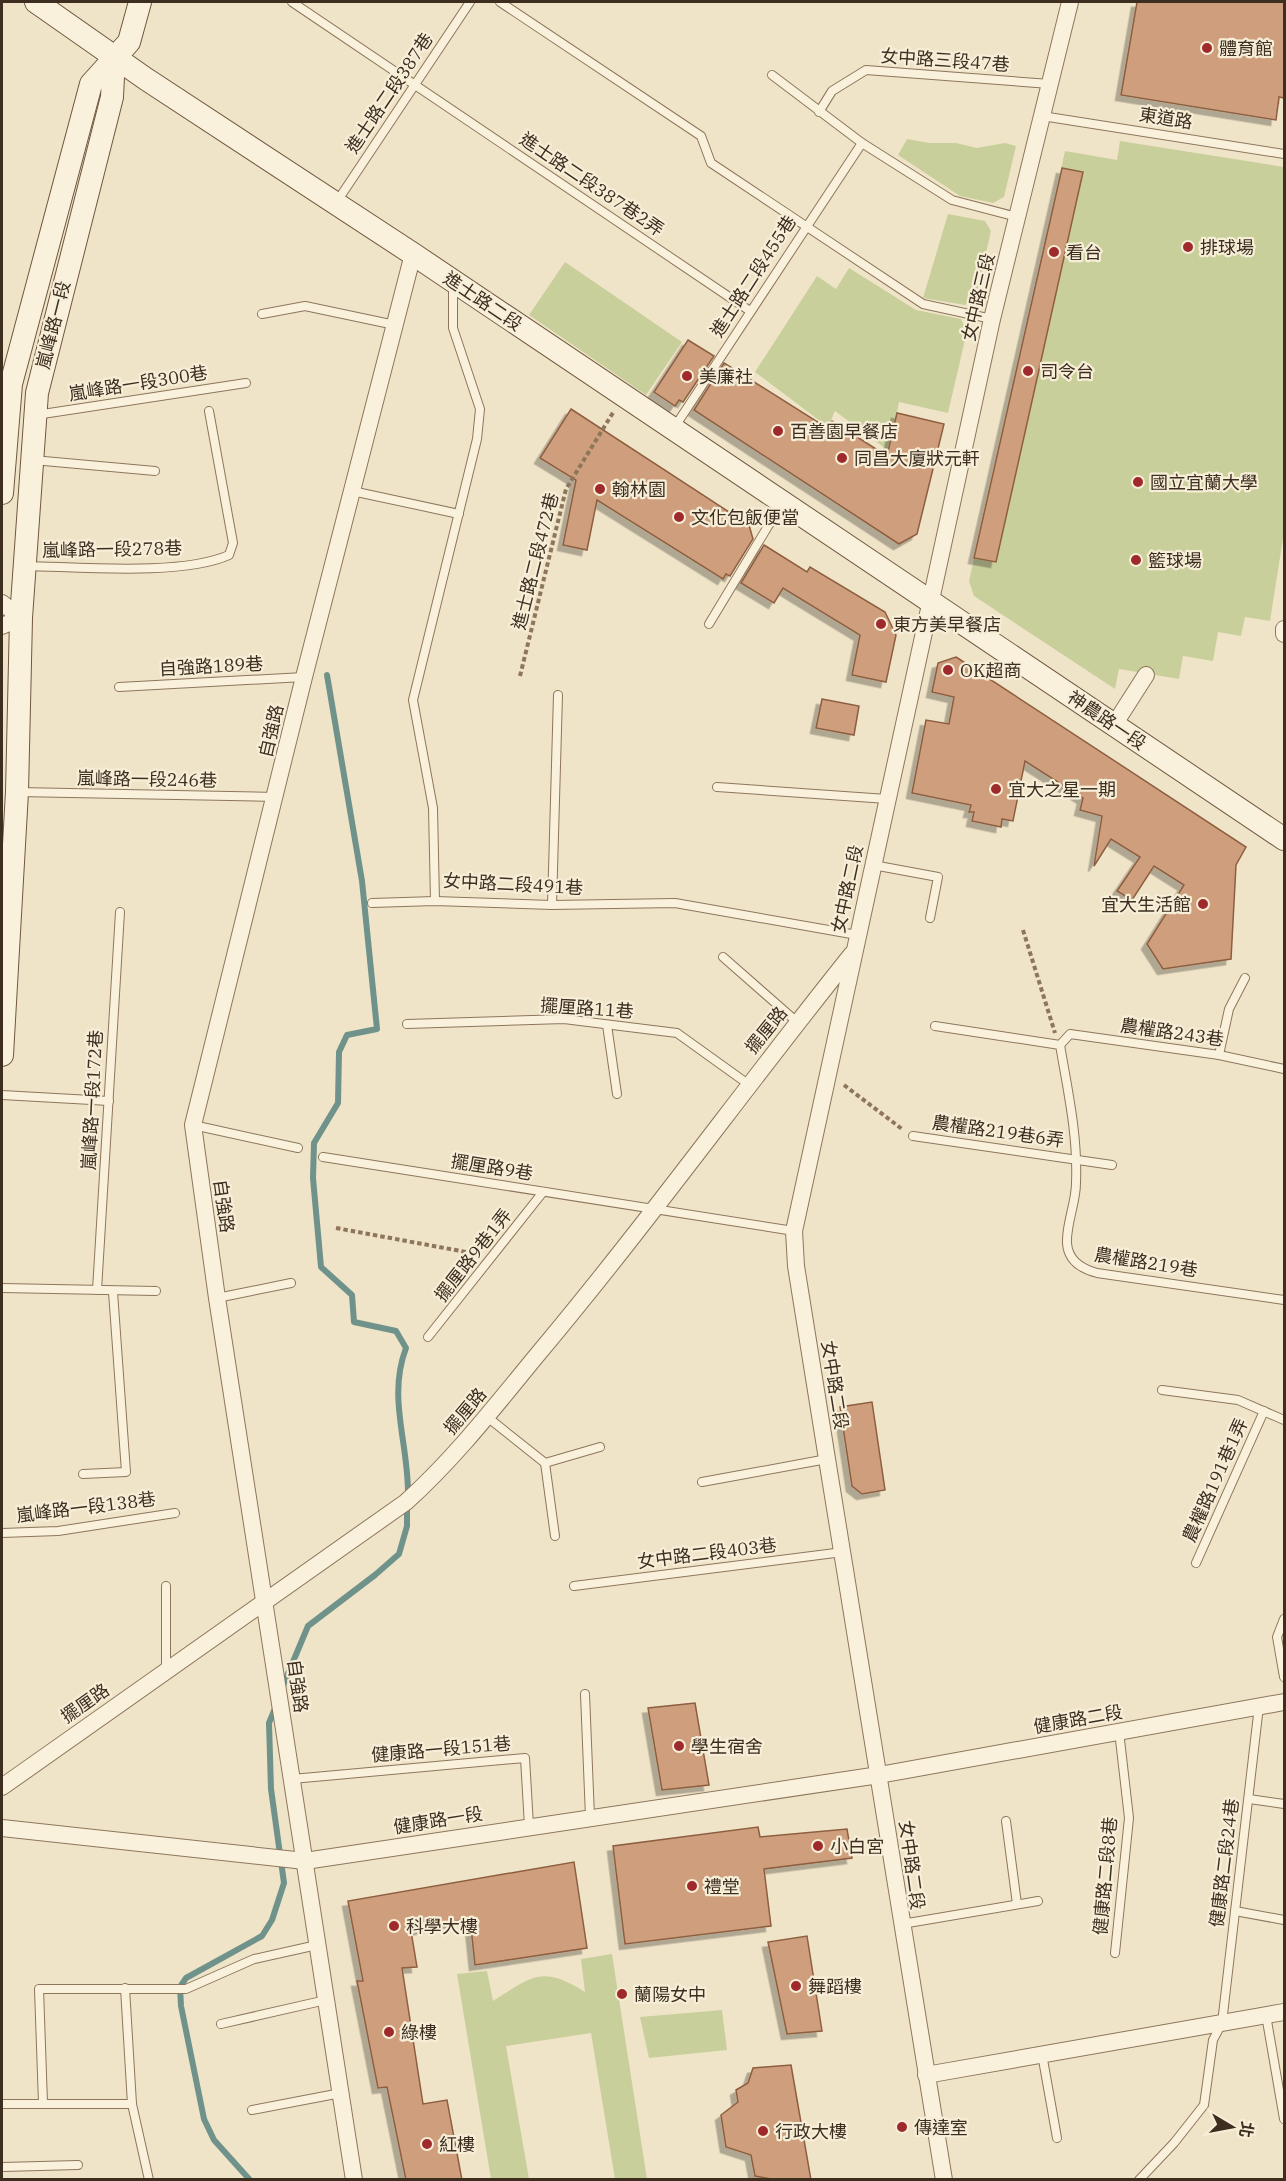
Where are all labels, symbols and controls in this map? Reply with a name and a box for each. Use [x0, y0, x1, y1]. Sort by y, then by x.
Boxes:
street label: 進士路二段387巷 [340, 28, 438, 158]
place label: 體育館 [1219, 37, 1273, 60]
marker: 體育館 [1200, 41, 1214, 55]
street label: 女中路三段47巷 [880, 44, 1010, 76]
street label: 東道路 [1138, 102, 1194, 134]
street label: 進士路二段387巷2弄 [515, 127, 669, 241]
street label: 進士路二段455巷 [705, 211, 801, 341]
place label: 排球場 [1200, 236, 1254, 259]
marker: 排球場 [1181, 240, 1195, 254]
place label: 看台 [1066, 241, 1102, 264]
marker: 看台 [1047, 245, 1061, 259]
street label: 女中路三段 [957, 251, 999, 343]
street label: 進士路二段 [439, 266, 527, 336]
street label: 嵐峰路一段 [31, 279, 75, 371]
place label: 司令台 [1040, 360, 1094, 383]
street label: 嵐峰路一段300巷 [67, 361, 209, 405]
marker: 司令台 [1021, 364, 1035, 378]
place label: 美廉社 [699, 365, 753, 388]
marker: 美廉社 [680, 369, 694, 383]
place label: 百善園早餐店 [790, 420, 898, 443]
marker: 百善園早餐店 [771, 424, 785, 438]
place label: 同昌大廈狀元軒 [854, 447, 980, 470]
marker: 同昌大廈狀元軒 [835, 451, 849, 465]
place label: 國立宜蘭大學 [1150, 471, 1258, 494]
marker: 國立宜蘭大學 [1131, 475, 1145, 489]
place label: 翰林園 [612, 478, 666, 501]
marker: 翰林園 [593, 482, 607, 496]
street label: 進士路二段472巷 [507, 490, 563, 632]
place label: 文化包飯便當 [691, 506, 799, 529]
marker: 文化包飯便當 [672, 510, 686, 524]
street label: 嵐峰路一段278巷 [42, 536, 182, 562]
place label: 籃球場 [1148, 549, 1202, 572]
marker: 籃球場 [1129, 553, 1143, 567]
place label: 東方美早餐店 [893, 613, 1001, 636]
marker: 東方美早餐店 [874, 617, 888, 631]
street label: 自強路189巷 [158, 652, 264, 680]
place label: OK超商 [960, 659, 1022, 682]
marker: OK超商 [941, 663, 955, 677]
street label: 神農路一段 [1063, 685, 1151, 755]
street label: 自強路 [254, 702, 288, 760]
street label: 嵐峰路一段246巷 [77, 766, 217, 792]
place label: 宜大之星一期 [1008, 778, 1116, 801]
marker: 宜大之星一期 [989, 782, 1003, 796]
street label: 女中路二段 [826, 843, 868, 935]
street label: 女中路二段491巷 [442, 869, 584, 899]
place label: 宜大生活館 [1101, 893, 1191, 916]
marker: 宜大生活館 [1196, 897, 1210, 911]
street label: 擺厘路11巷 [540, 993, 634, 1023]
street label: 擺厘路 [740, 1002, 792, 1058]
street label: 農權路243巷 [1119, 1013, 1225, 1051]
street label: 嵐峰路一段172巷 [77, 1029, 107, 1171]
street label: 農權路219巷6弄 [930, 1110, 1066, 1152]
street label: 擺厘路9巷 [449, 1149, 535, 1185]
street label: 自強路 [209, 1178, 239, 1234]
street label: 擺厘路9巷1弄 [430, 1204, 516, 1306]
street label: 農權路219巷 [1093, 1242, 1199, 1282]
street label: 女中路二段 [817, 1339, 853, 1431]
street label: 擺厘路 [439, 1383, 491, 1439]
street label: 農權路191巷1弄 [1177, 1414, 1253, 1546]
street label: 嵐峰路一段138巷 [15, 1487, 157, 1527]
street label: 女中路二段403巷 [636, 1533, 778, 1573]
street label: 自強路 [283, 1658, 313, 1714]
street label: 擺厘路 [56, 1678, 114, 1728]
street label: 健康路二段 [1032, 1700, 1124, 1738]
street label: 健康路一段151巷 [370, 1731, 512, 1767]
place label: 學生宿舍 [691, 1735, 763, 1758]
marker: 學生宿舍 [672, 1739, 686, 1753]
street label: 健康路二段24巷 [1205, 1797, 1243, 1929]
street label: 健康路一段 [392, 1802, 484, 1838]
street label: 健康路二段8巷 [1088, 1816, 1122, 1936]
street label: 女中路二段 [894, 1819, 930, 1911]
place label: 小白宮 [830, 1835, 884, 1858]
marker: 小白宮 [811, 1839, 825, 1853]
place label: 禮堂 [704, 1875, 740, 1898]
marker: 禮堂 [685, 1879, 699, 1893]
place label: 科學大樓 [406, 1915, 478, 1938]
marker: 科學大樓 [387, 1919, 401, 1933]
place label: 舞蹈樓 [808, 1975, 862, 1998]
marker: 舞蹈樓 [789, 1979, 803, 1993]
place label: 蘭陽女中 [634, 1983, 706, 2006]
marker: 蘭陽女中 [615, 1987, 629, 2001]
place label: 綠樓 [401, 2021, 437, 2044]
marker: 綠樓 [382, 2025, 396, 2039]
north arrow [1202, 2097, 1262, 2157]
place label: 傳達室 [914, 2116, 968, 2139]
place label: 行政大樓 [775, 2120, 847, 2143]
marker: 傳達室 [895, 2120, 909, 2134]
text: 北 [1236, 2120, 1258, 2139]
marker: 行政大樓 [756, 2124, 770, 2138]
place label: 紅樓 [439, 2133, 475, 2156]
marker: 紅樓 [420, 2137, 434, 2151]

